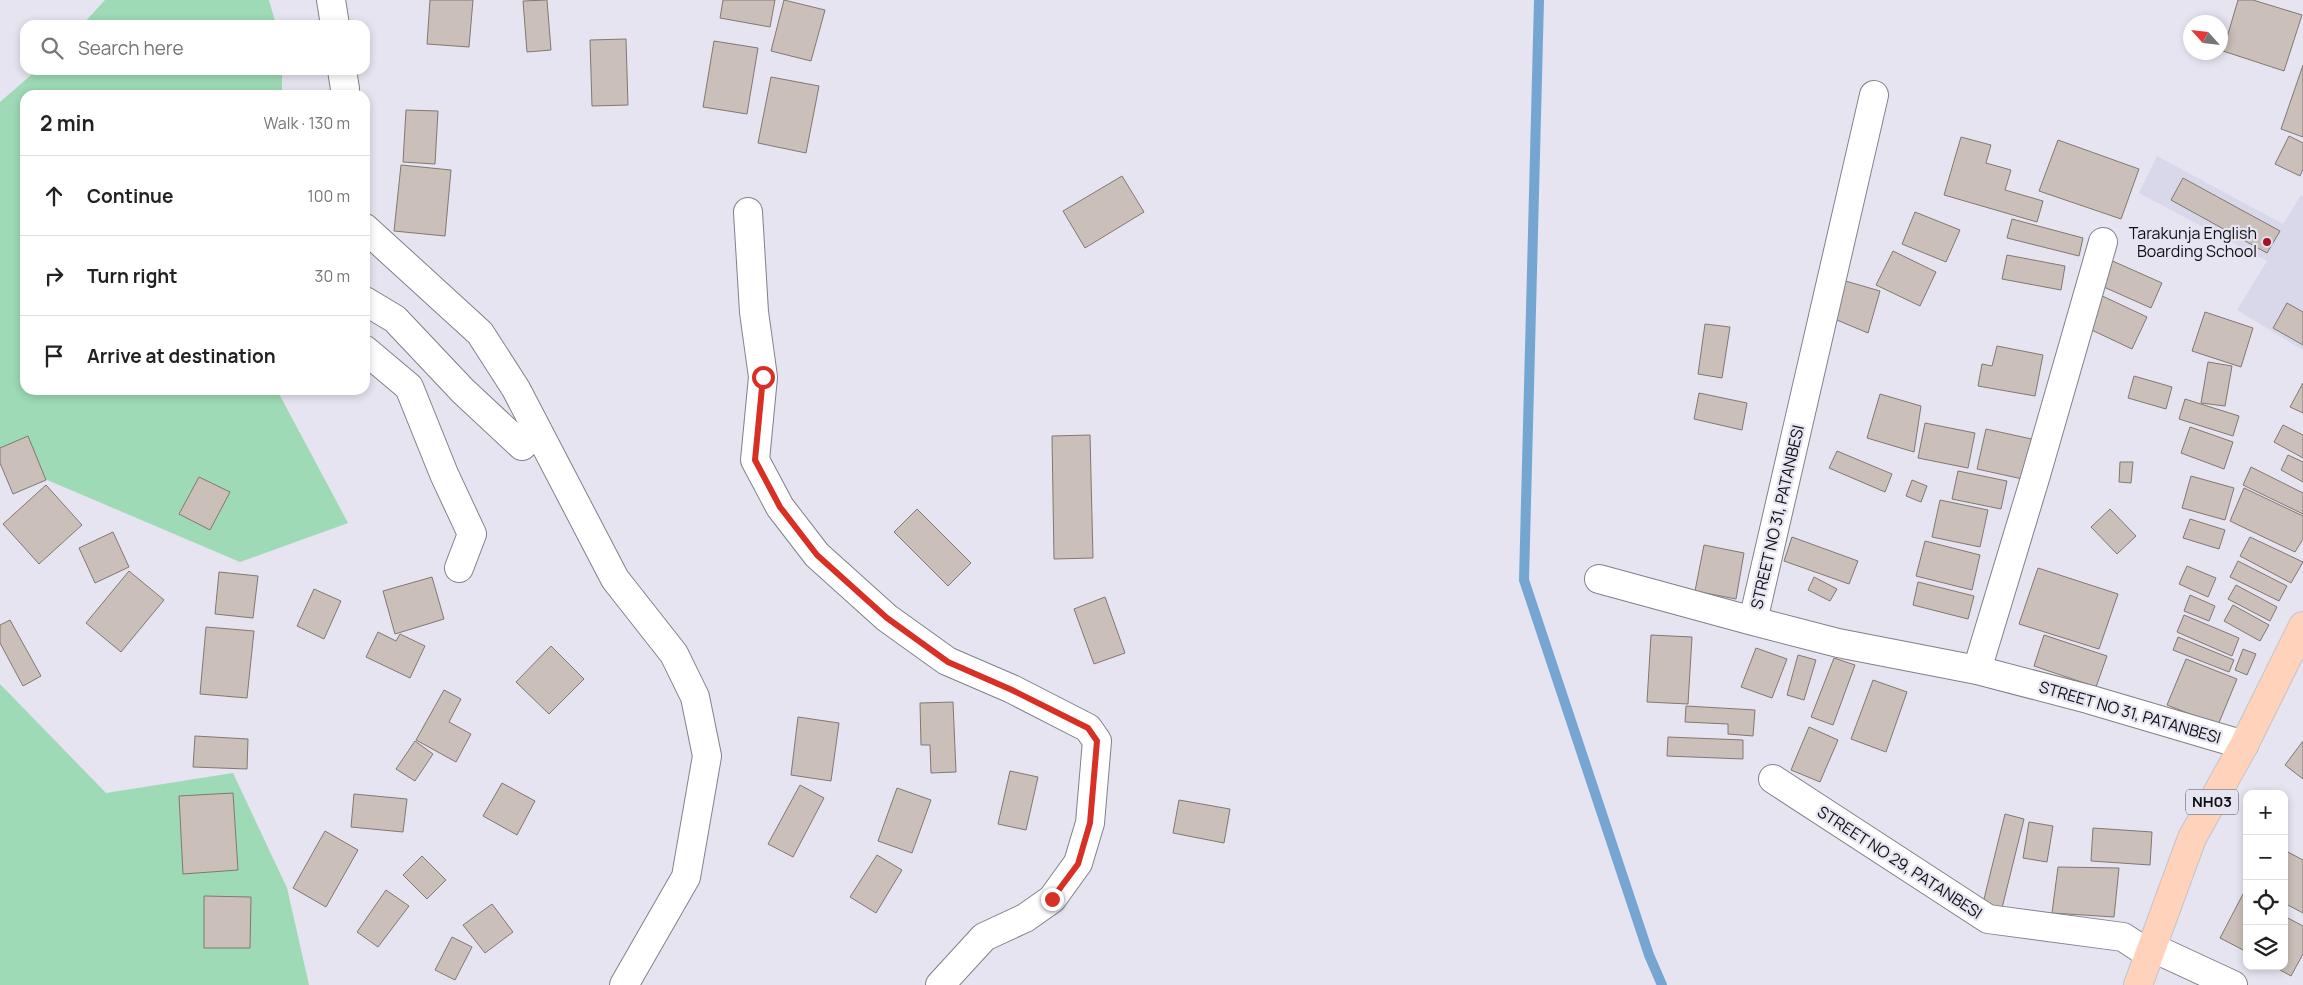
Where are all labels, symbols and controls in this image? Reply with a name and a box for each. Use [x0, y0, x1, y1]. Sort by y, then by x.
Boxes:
north arrow [2183, 15, 2228, 60]
search box [20, 20, 370, 75]
icon: search [38, 34, 66, 62]
text: Search here [78, 35, 184, 61]
text: 2 min [40, 109, 95, 137]
text: Walk · 130 m [264, 112, 350, 134]
icon: ahead [40, 182, 68, 210]
text: Continue [87, 183, 173, 209]
text: 100 m [307, 185, 350, 207]
place label: Tarakunja English Boarding School [2129, 222, 2257, 262]
marker: Tarakunja English Boarding School [2261, 236, 2273, 248]
icon: right [40, 262, 68, 290]
text: Turn right [87, 263, 177, 289]
text: 30 m [315, 265, 350, 287]
icon: arrive [40, 342, 68, 370]
text: Arrive at destination [87, 343, 276, 369]
route start [752, 366, 775, 389]
street label: STREET NO 31, PATANBESI [1745, 423, 1809, 611]
street label: STREET NO 31, PATANBESI [2037, 676, 2223, 748]
road number: NH03 [2186, 790, 2238, 814]
map controls [2243, 790, 2288, 970]
button: + [2243, 790, 2288, 835]
street label: STREET NO 29, PATANBESI [1813, 800, 1987, 924]
button: − [2243, 835, 2288, 880]
button: locate [2243, 880, 2288, 925]
route end [1041, 888, 1064, 911]
button: layers [2243, 925, 2288, 970]

